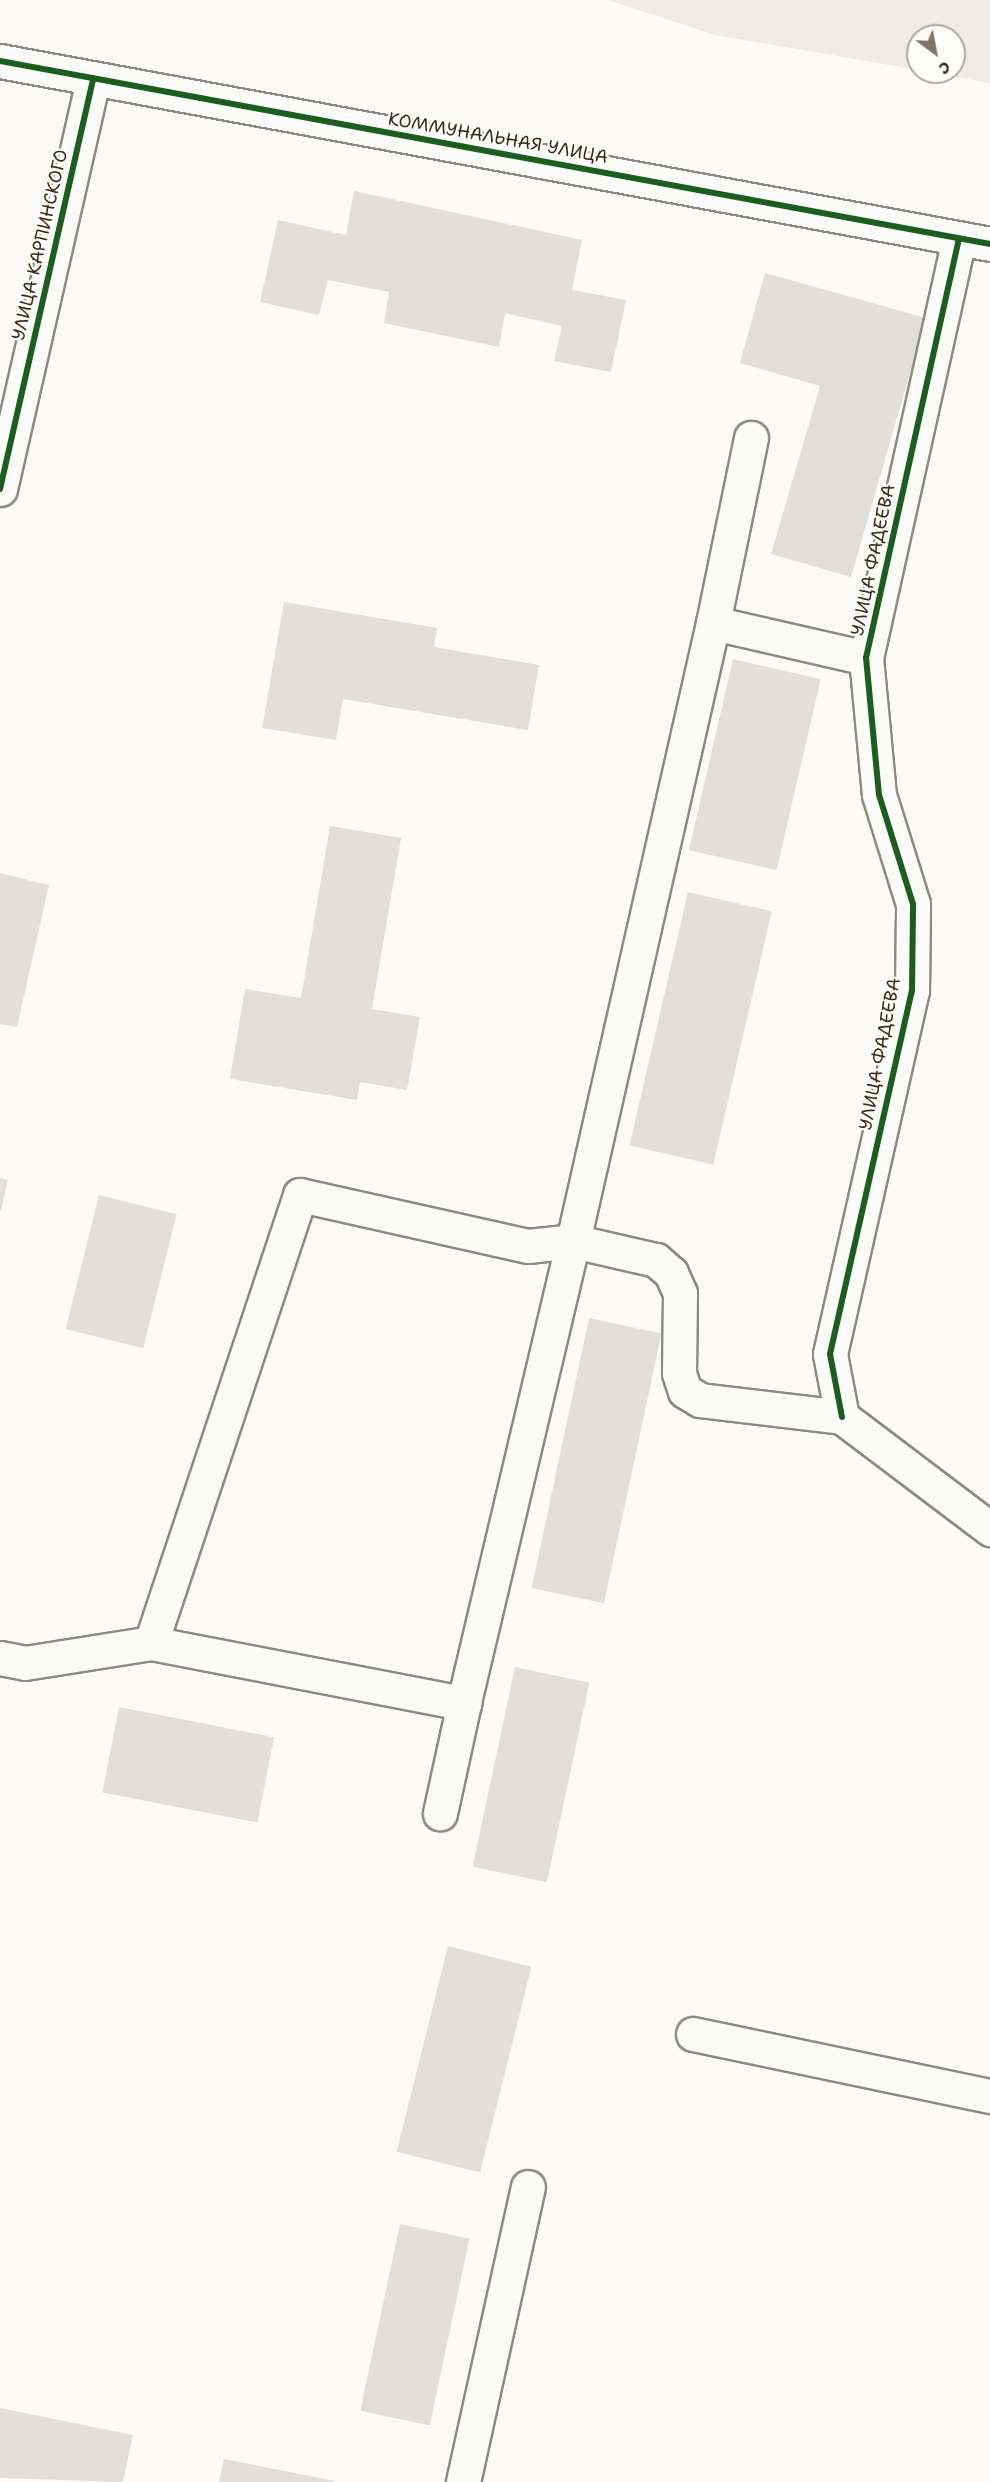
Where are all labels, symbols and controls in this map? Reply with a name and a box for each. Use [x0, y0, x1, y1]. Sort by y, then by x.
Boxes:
north arrow [906, 24, 966, 84]
text: С [935, 56, 954, 79]
street label: КОММУНАЛЬНАЯ УЛИЦА [386, 108, 610, 168]
street label: УЛИЦА КАРПИНСКОГО [8, 147, 72, 343]
street label: УЛИЦА ФАДЕЕВА [846, 482, 900, 638]
street label: УЛИЦА ФАДЕЕВА [855, 976, 905, 1132]

